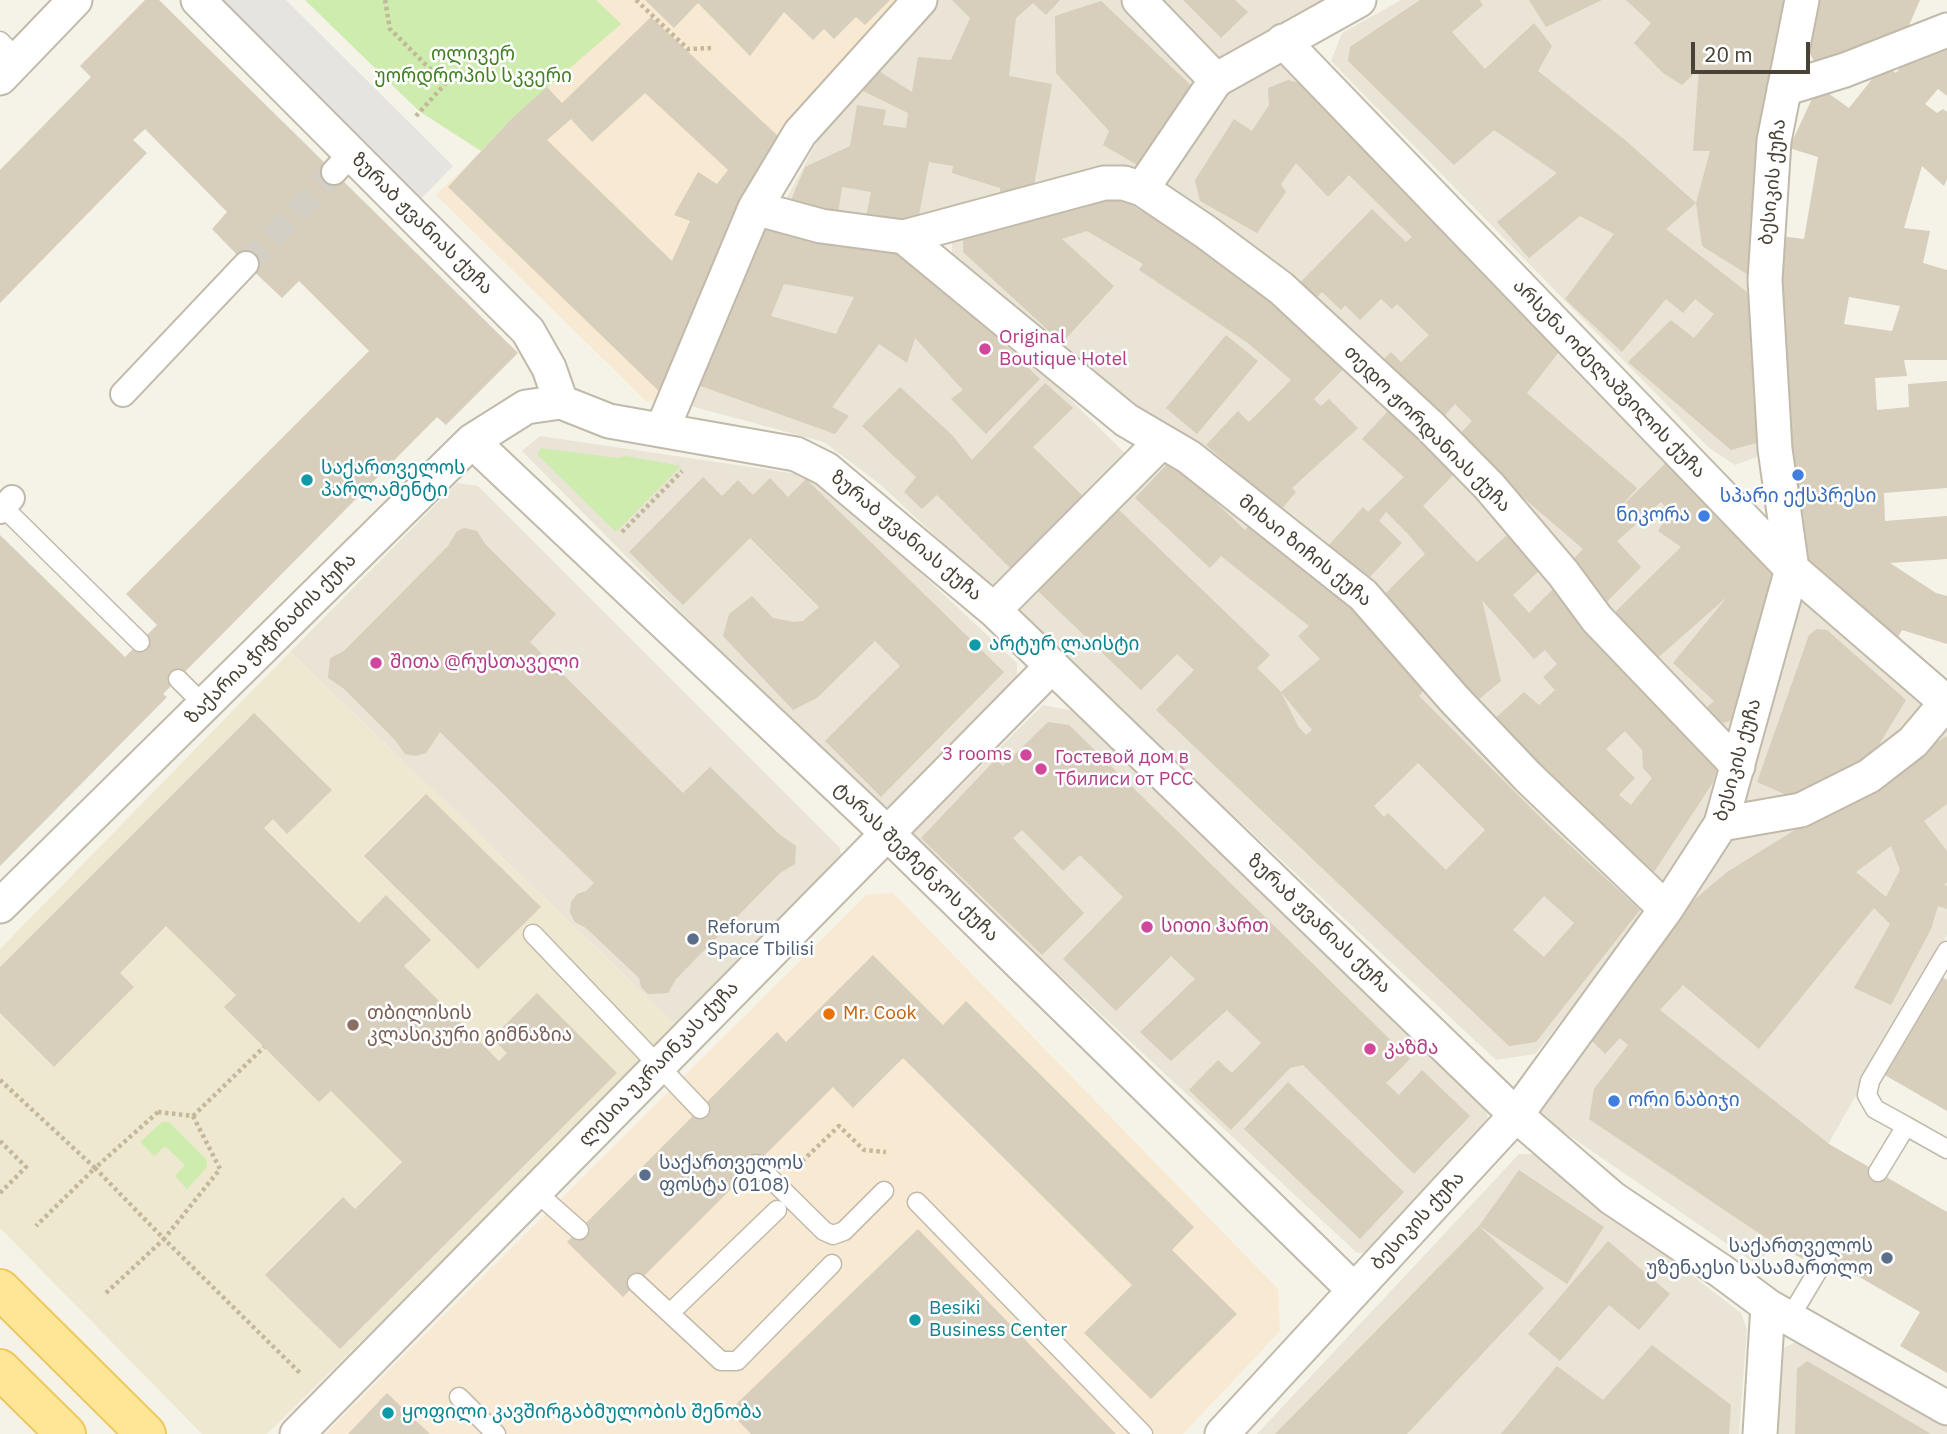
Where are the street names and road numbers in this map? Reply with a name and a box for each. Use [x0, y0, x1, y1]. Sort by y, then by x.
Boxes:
street label: ბესიკის ქუჩა [1755, 118, 1791, 246]
street label: ზურაბ ჟვანიას ქუჩა [346, 148, 498, 300]
street label: არსენა ოძელაშვილის ქუჩა [1508, 275, 1710, 483]
street label: თედო ჟორდანიას ქუჩა [1339, 341, 1515, 517]
street label: ზურაბ ჟვანიას ქუჩა [826, 466, 986, 606]
street label: მიხაი ზიჩის ქუჩა [1234, 490, 1376, 612]
street label: ზაქარია ჭიჭინაძის ქუჩა [181, 549, 361, 729]
street label: ბესიკის ქუჩა [1710, 696, 1766, 824]
street label: ტარას შევჩენკოს ქუჩა [829, 777, 1003, 947]
street label: ზურაბ ჟვანიას ქუჩა [1242, 850, 1396, 998]
street label: ლესია უკრაინკას ქუჩა [574, 977, 744, 1151]
street label: ბესიკის ქუჩა [1366, 1167, 1470, 1275]

